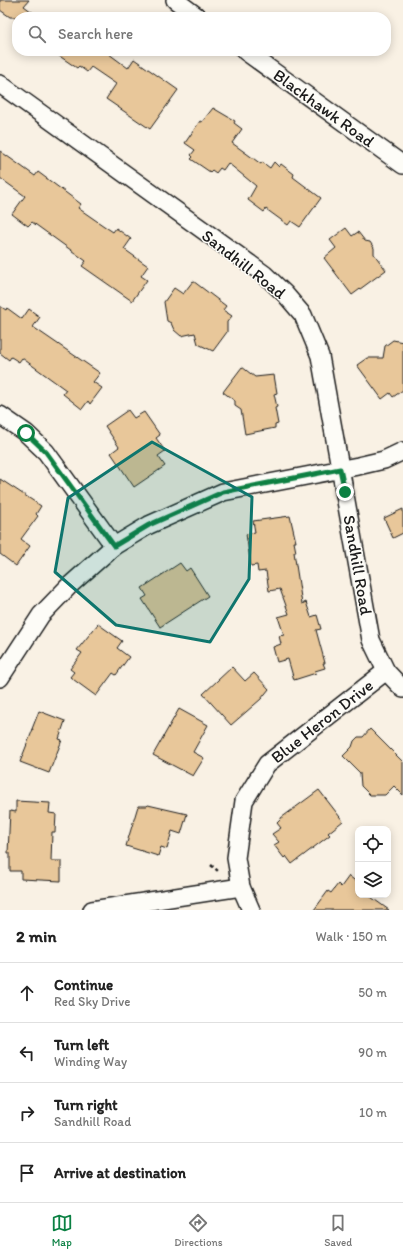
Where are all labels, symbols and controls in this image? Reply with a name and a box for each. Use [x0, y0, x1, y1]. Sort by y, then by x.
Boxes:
search box [12, 12, 391, 56]
icon: search [26, 23, 48, 45]
text: Search here [58, 25, 133, 43]
street label: Blackhawk Road [270, 65, 379, 152]
street label: Sandhill Road [198, 225, 291, 303]
route start [17, 424, 35, 442]
route end [336, 483, 354, 501]
street label: Sandhill Road [339, 514, 377, 617]
street label: Blue Heron Drive [267, 675, 377, 767]
map controls [355, 826, 391, 898]
button: locate [355, 826, 391, 862]
button: layers [355, 862, 391, 898]
text: 2 min [16, 926, 56, 946]
text: Walk · 150 m [316, 929, 387, 944]
text: Continue [54, 976, 113, 994]
icon: ahead [16, 982, 38, 1004]
text: 50 m [358, 985, 387, 1000]
text: Red Sky Drive [54, 994, 130, 1009]
text: Turn left [54, 1036, 109, 1054]
icon: left [16, 1042, 38, 1064]
text: 90 m [358, 1045, 387, 1060]
text: Winding Way [54, 1054, 127, 1069]
text: Turn right [54, 1096, 118, 1114]
icon: right [16, 1102, 38, 1124]
text: 10 m [359, 1105, 387, 1120]
text: Sandhill Road [54, 1114, 131, 1129]
icon: arrive [16, 1162, 38, 1184]
text: Arrive at destination [54, 1164, 186, 1182]
tab: Map [51, 1212, 73, 1249]
tab: Directions [174, 1212, 223, 1249]
tab: Saved [324, 1212, 352, 1249]

